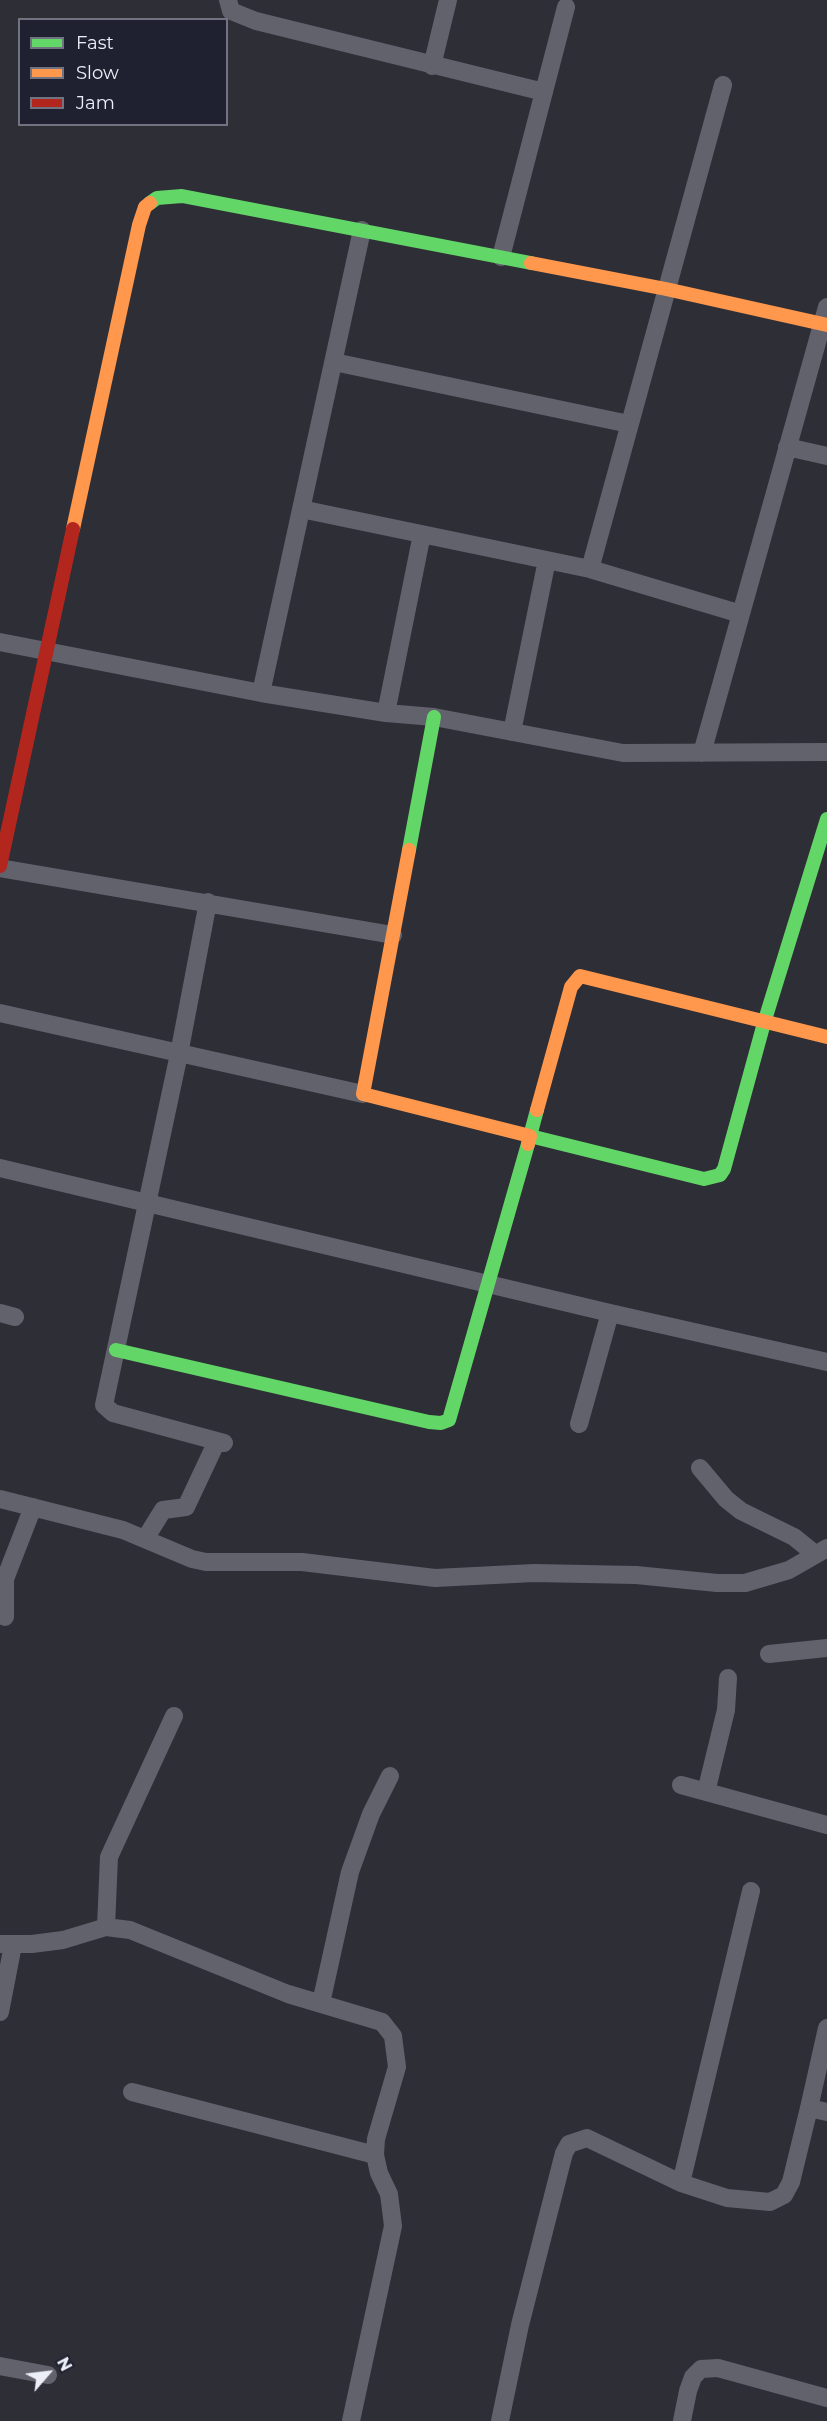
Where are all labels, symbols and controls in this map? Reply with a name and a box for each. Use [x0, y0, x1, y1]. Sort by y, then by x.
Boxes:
legend [18, 18, 228, 126]
text: Fast [76, 32, 114, 54]
text: Slow [76, 62, 119, 84]
text: Jam [76, 92, 115, 114]
north arrow [18, 2343, 78, 2403]
text: N [53, 2354, 76, 2374]

